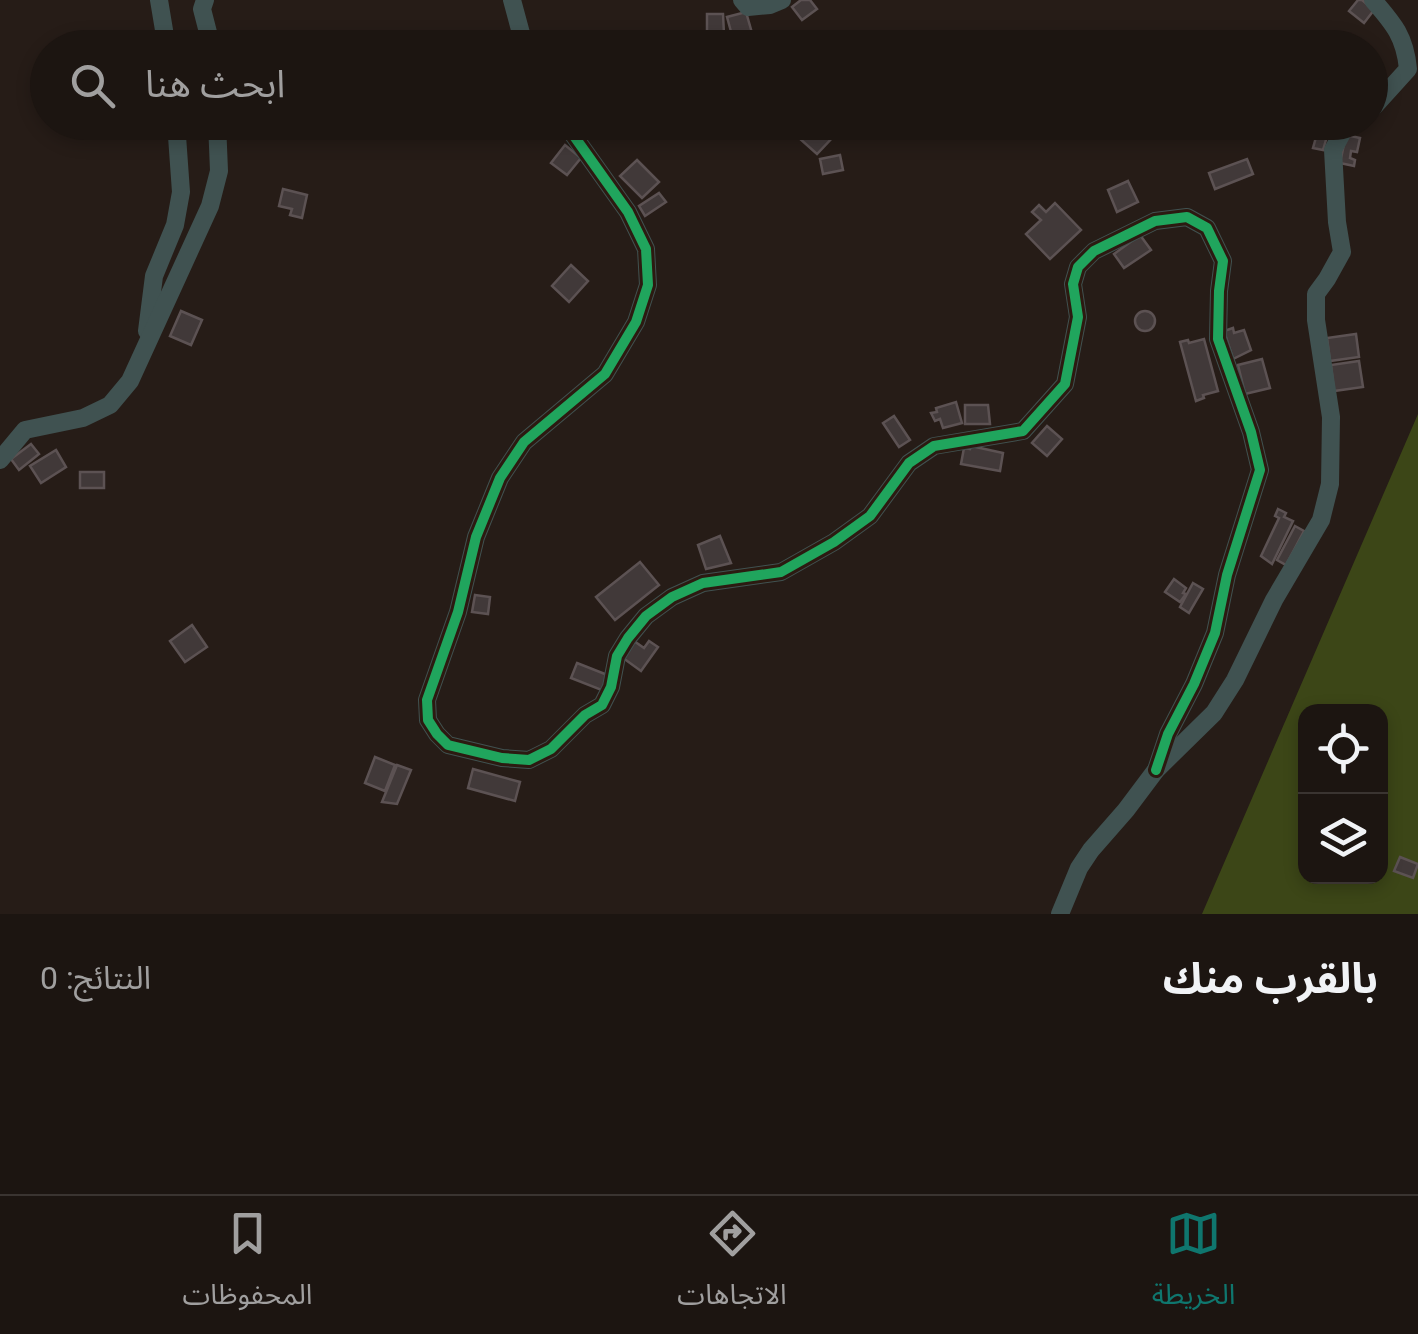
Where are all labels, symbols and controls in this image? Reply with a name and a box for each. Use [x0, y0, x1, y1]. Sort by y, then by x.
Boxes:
search box [30, 30, 1388, 140]
icon: search [65, 58, 120, 113]
text: ابحث هنا [145, 62, 285, 106]
map controls [1298, 704, 1388, 884]
button: locate [1298, 704, 1388, 794]
button: layers [1298, 794, 1388, 884]
text: بالقرب منك [1163, 954, 1378, 1003]
text: النتائج: 0 [40, 959, 151, 997]
tab: المحفوظات [182, 1206, 312, 1325]
tab: الاتجاهات [677, 1206, 787, 1325]
tab: الخريطة [1152, 1206, 1236, 1325]

